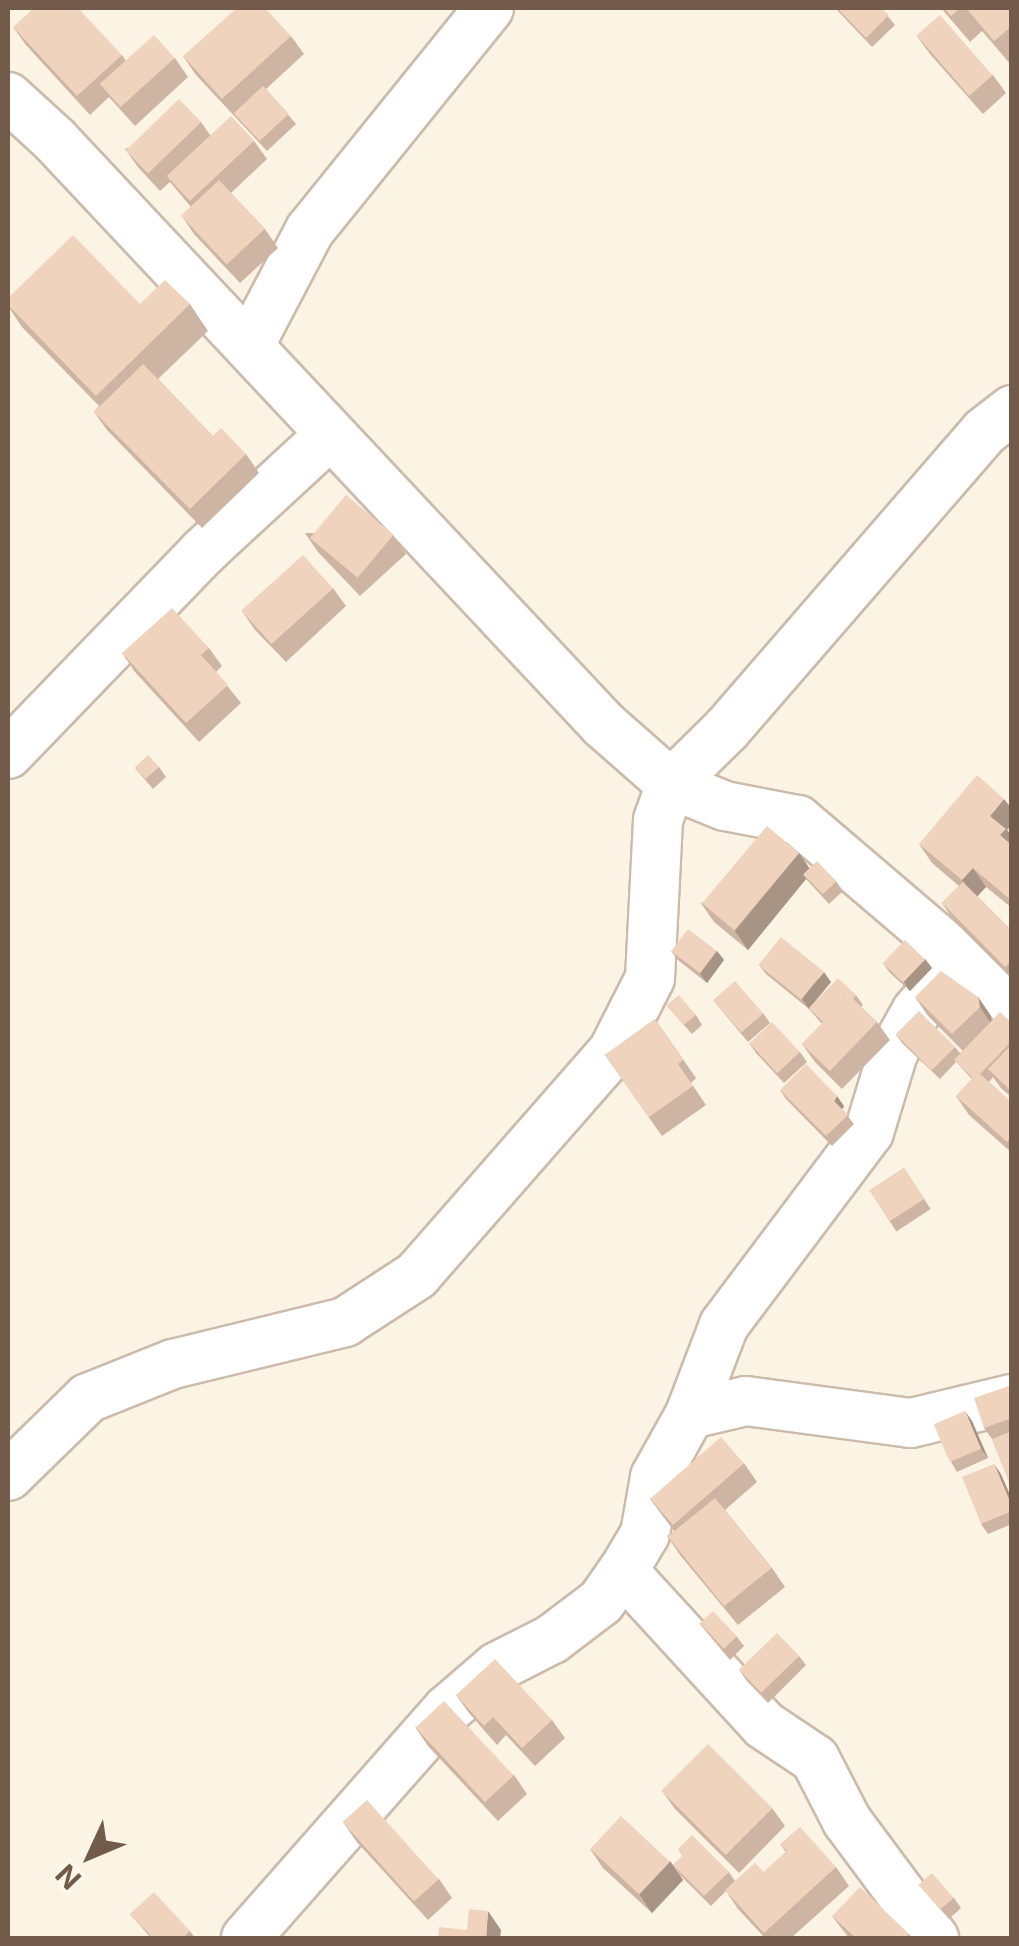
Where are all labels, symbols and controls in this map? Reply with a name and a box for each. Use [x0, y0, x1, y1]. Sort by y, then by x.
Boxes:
north arrow [40, 1806, 140, 1906]
text: N [49, 1857, 88, 1896]

